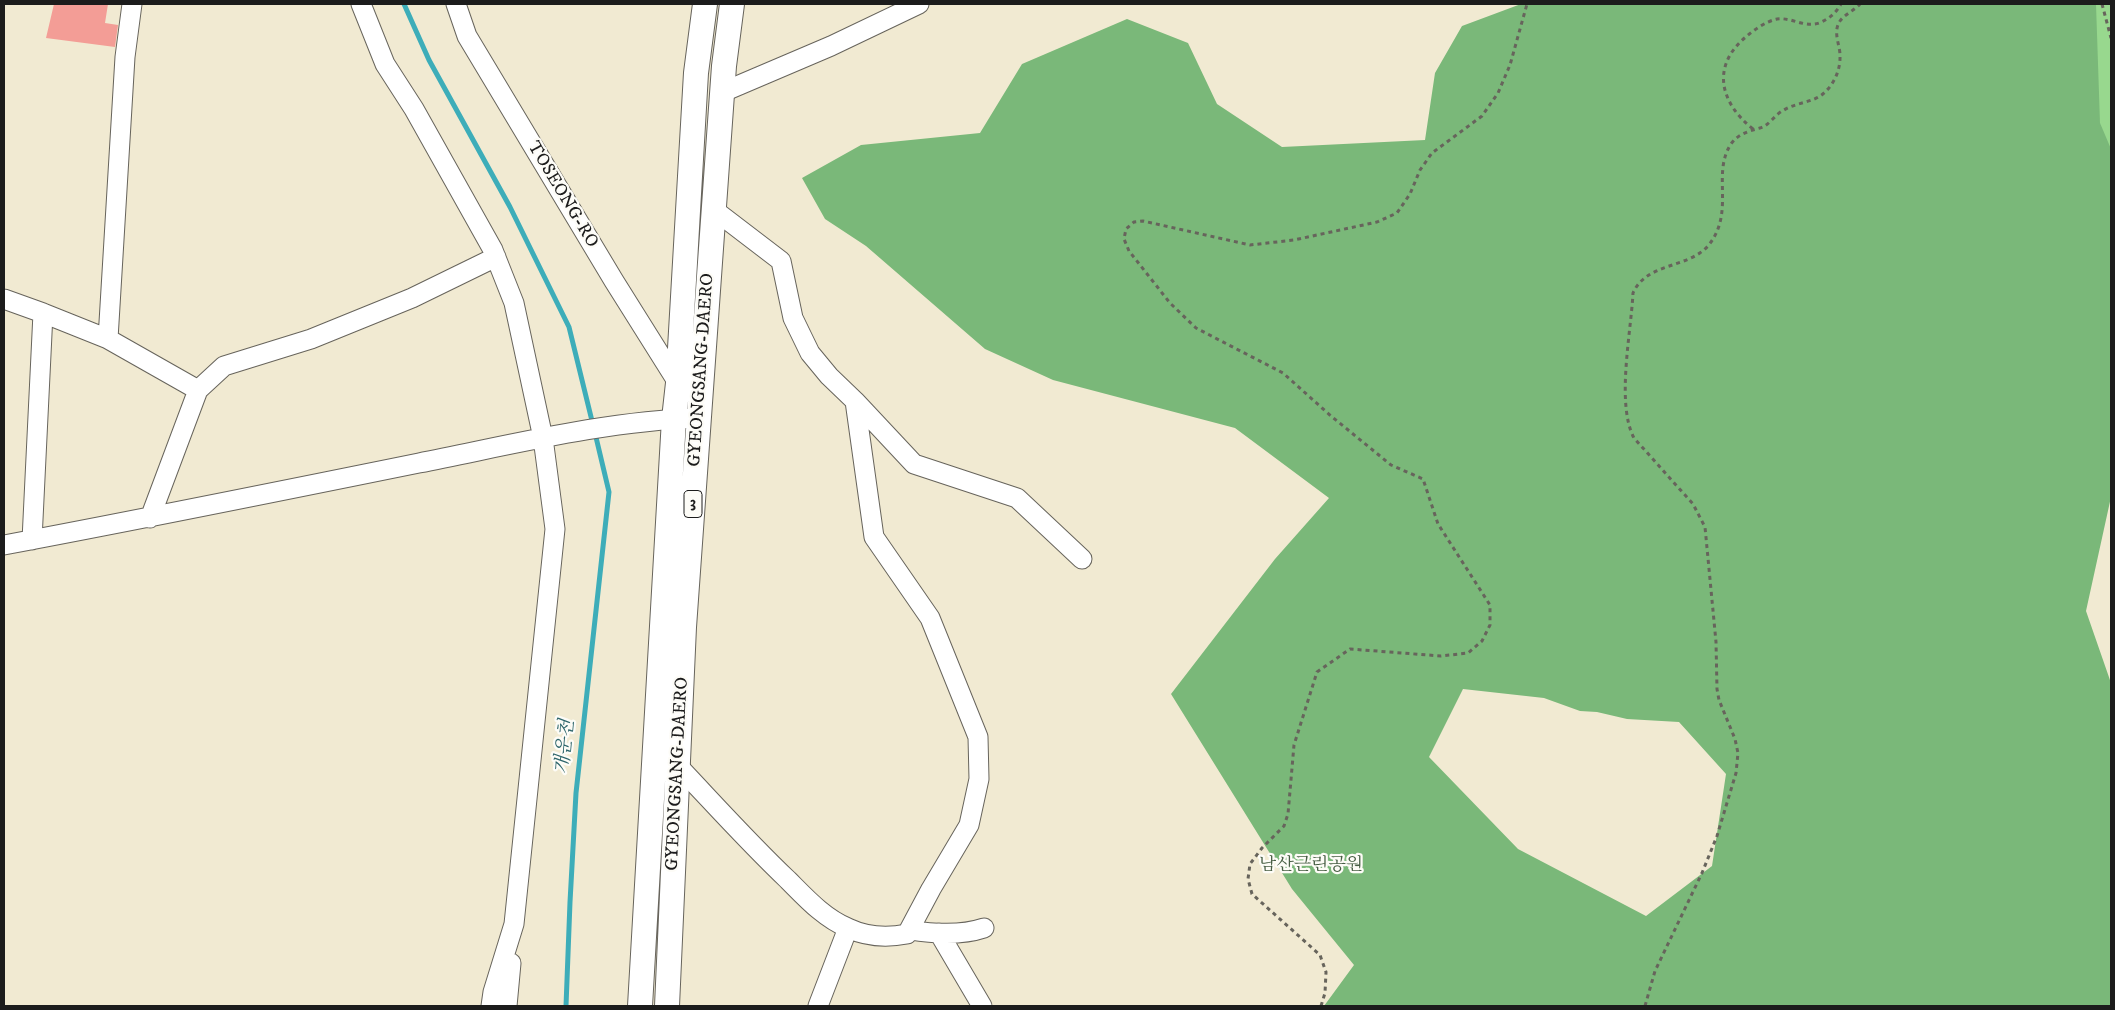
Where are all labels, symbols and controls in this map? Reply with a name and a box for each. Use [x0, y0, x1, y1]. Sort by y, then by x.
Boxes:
street label: TOSEONG-RO [522, 138, 602, 252]
street label: GYEONGSANG-DAERO [684, 272, 720, 468]
road number: 3 [684, 490, 702, 518]
street label: GYEONGSANG-DAERO [662, 677, 694, 871]
water label: 개운천 [552, 718, 580, 776]
park label: 남산근린공원 [1259, 855, 1363, 877]

